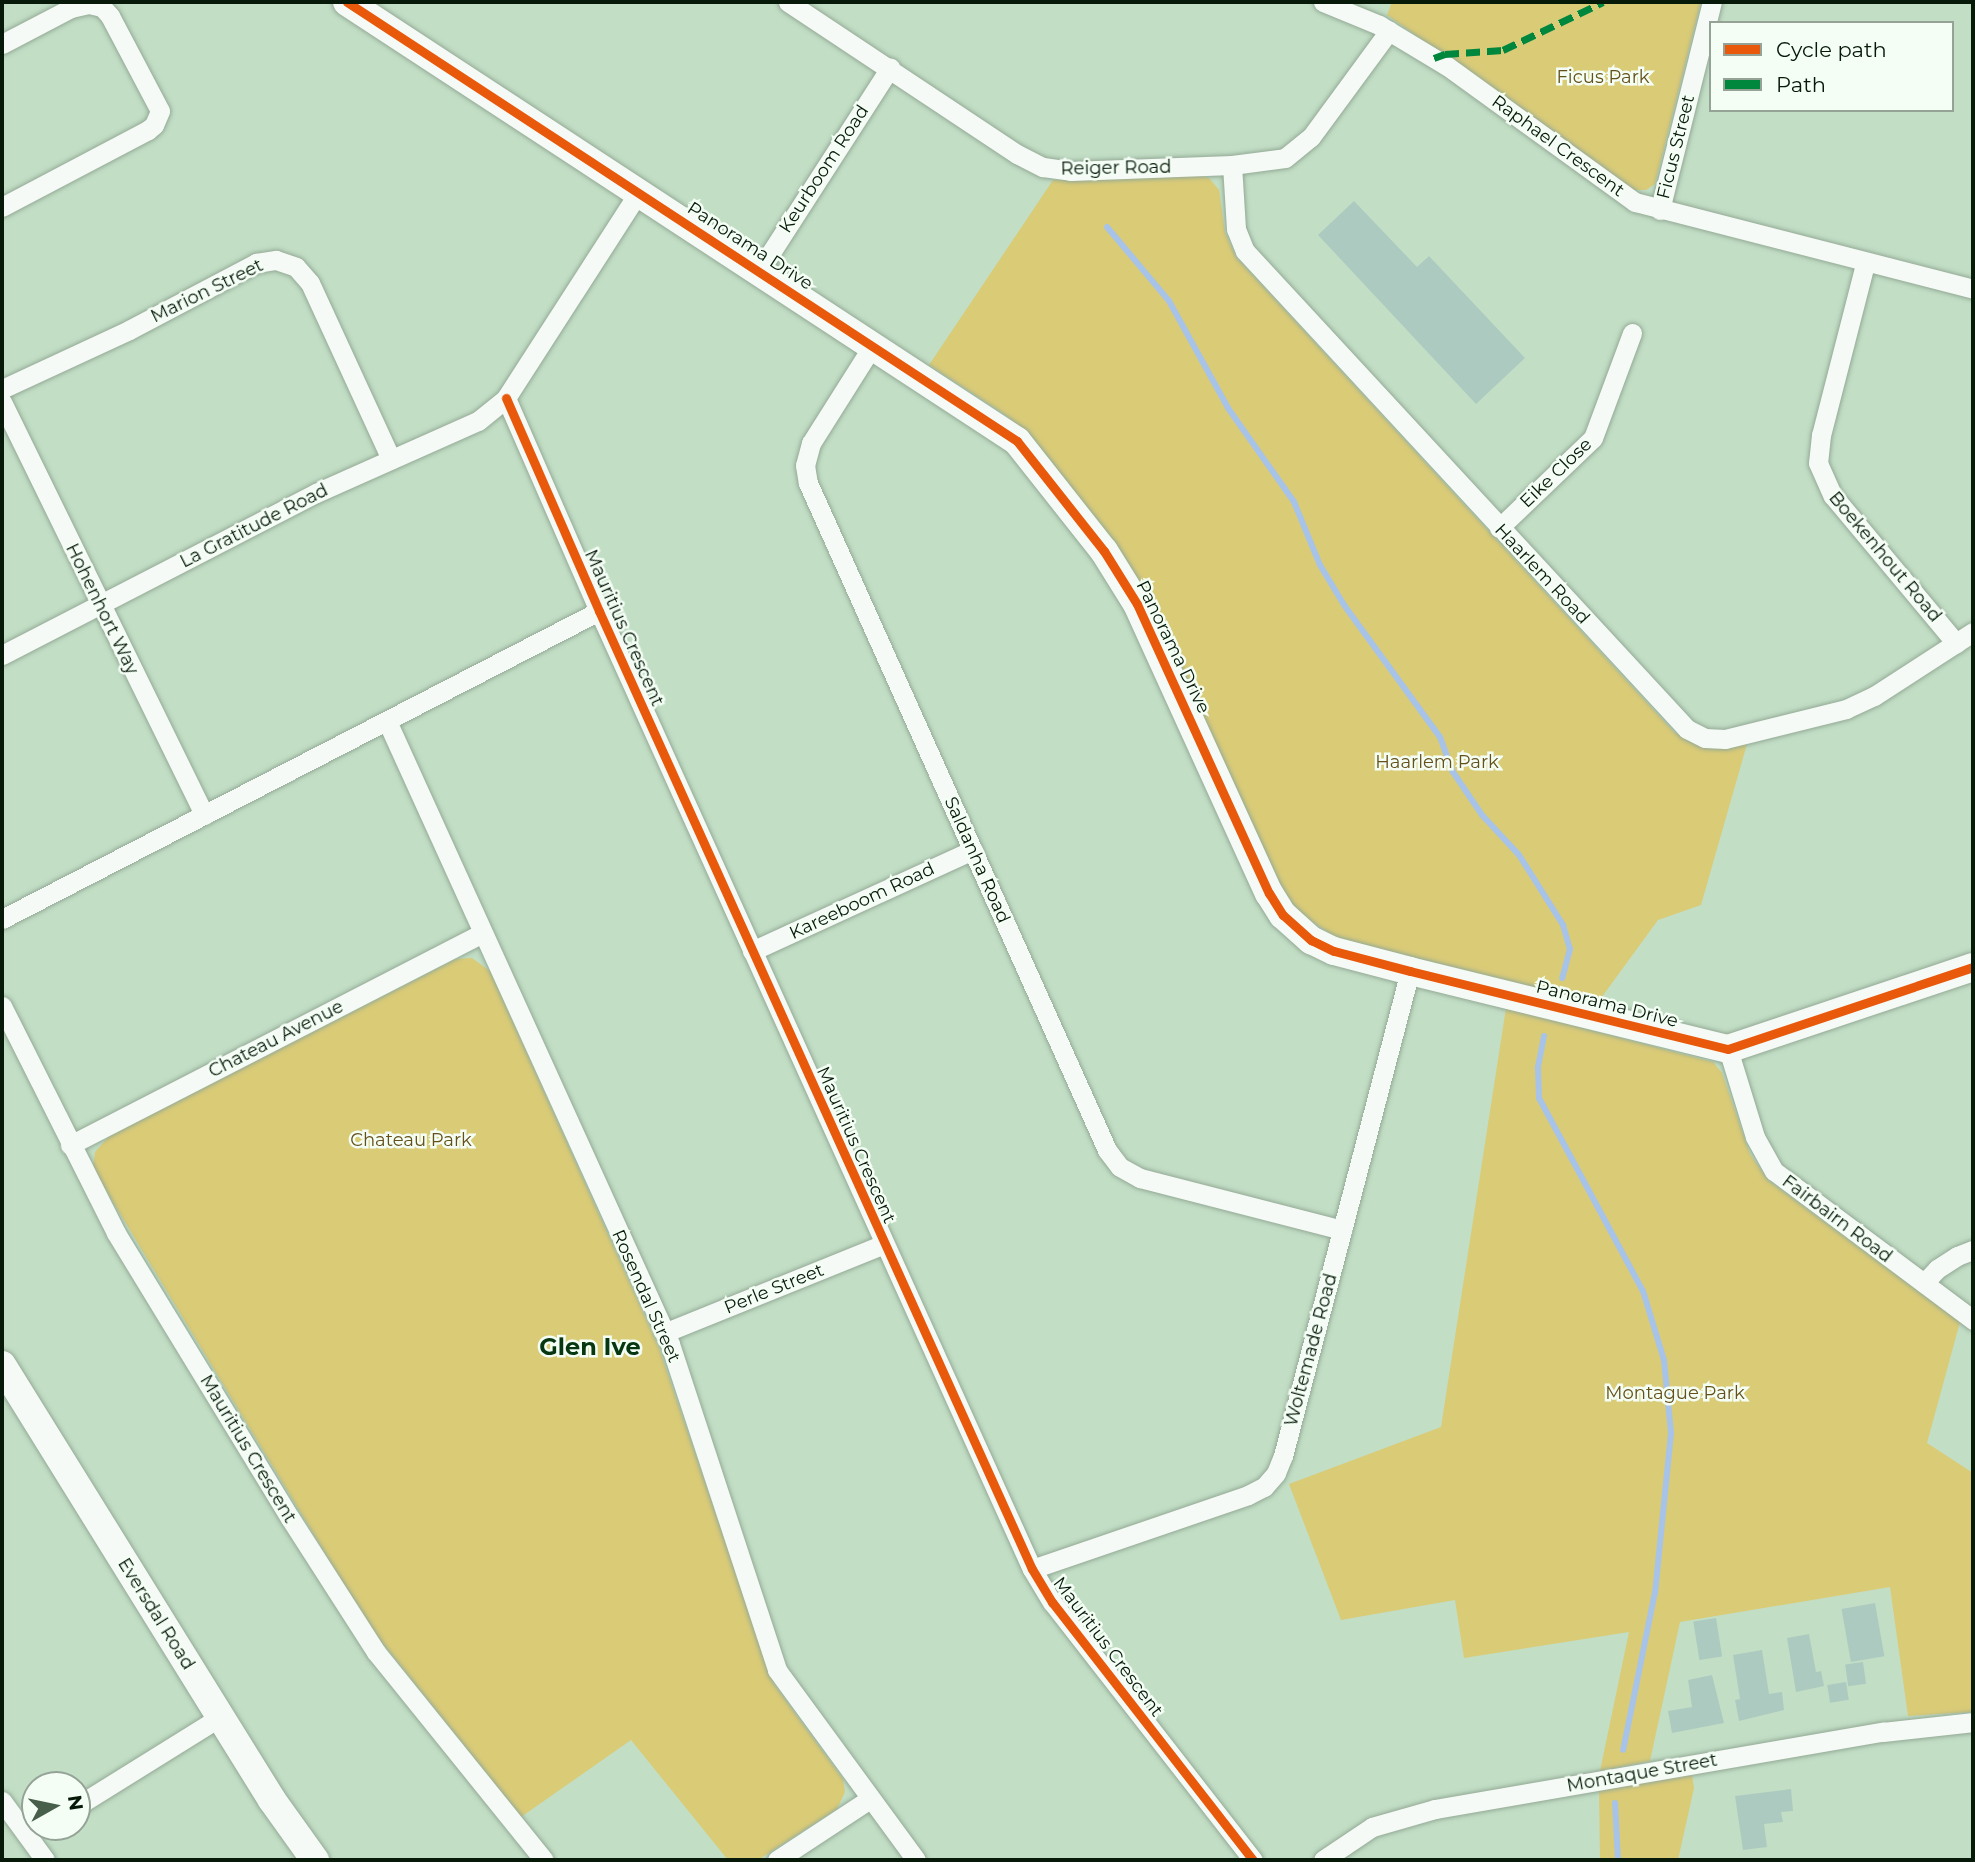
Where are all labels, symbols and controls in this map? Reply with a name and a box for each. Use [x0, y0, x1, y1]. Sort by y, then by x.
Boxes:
legend [1709, 21, 1954, 112]
text: Cycle path [1776, 37, 1887, 62]
park label: Ficus Park [1556, 66, 1650, 88]
text: Path [1776, 72, 1826, 97]
street label: Raphael Crescent [1487, 91, 1629, 201]
street label: Ficus Street [1653, 93, 1699, 201]
street label: Keurboom Road [775, 101, 873, 237]
street label: Reiger Road [1060, 156, 1172, 180]
street label: Panorama Drive [683, 197, 817, 295]
street label: Marion Street [147, 254, 267, 328]
street label: Eike Close [1516, 433, 1596, 513]
street label: La Gratitude Road [176, 479, 332, 573]
street label: Boekenhout Road [1824, 487, 1946, 627]
street label: Haarlem Road [1490, 519, 1594, 629]
street label: Hohenhort Way [61, 540, 143, 678]
street label: Mauritius Crescent [580, 546, 668, 710]
street label: Panorama Drive [1131, 577, 1215, 717]
park label: Haarlem Park [1375, 751, 1499, 773]
street label: Saldanha Road [939, 793, 1015, 927]
street label: Kareeboom Road [786, 858, 938, 944]
street label: Panorama Drive [1534, 976, 1680, 1032]
street label: Chateau Avenue [205, 996, 347, 1082]
street label: Mauritius Crescent [812, 1063, 900, 1227]
park label: Chateau Park [350, 1129, 472, 1151]
street label: Fairbairn Road [1778, 1171, 1896, 1267]
street label: Rosendal Street [607, 1226, 685, 1366]
street label: Perle Street [721, 1259, 827, 1319]
street label: Woltemade Road [1280, 1271, 1342, 1429]
district label: Glen Ive [539, 1333, 641, 1361]
street label: Mauritius Crescent [195, 1371, 301, 1527]
park label: Montague Park [1605, 1382, 1745, 1404]
street label: Eversdal Road [113, 1554, 199, 1674]
street label: Mauritius Crescent [1048, 1573, 1168, 1721]
street label: Montaque Street [1565, 1749, 1719, 1797]
north arrow [21, 1771, 91, 1841]
text: N [63, 1794, 88, 1812]

